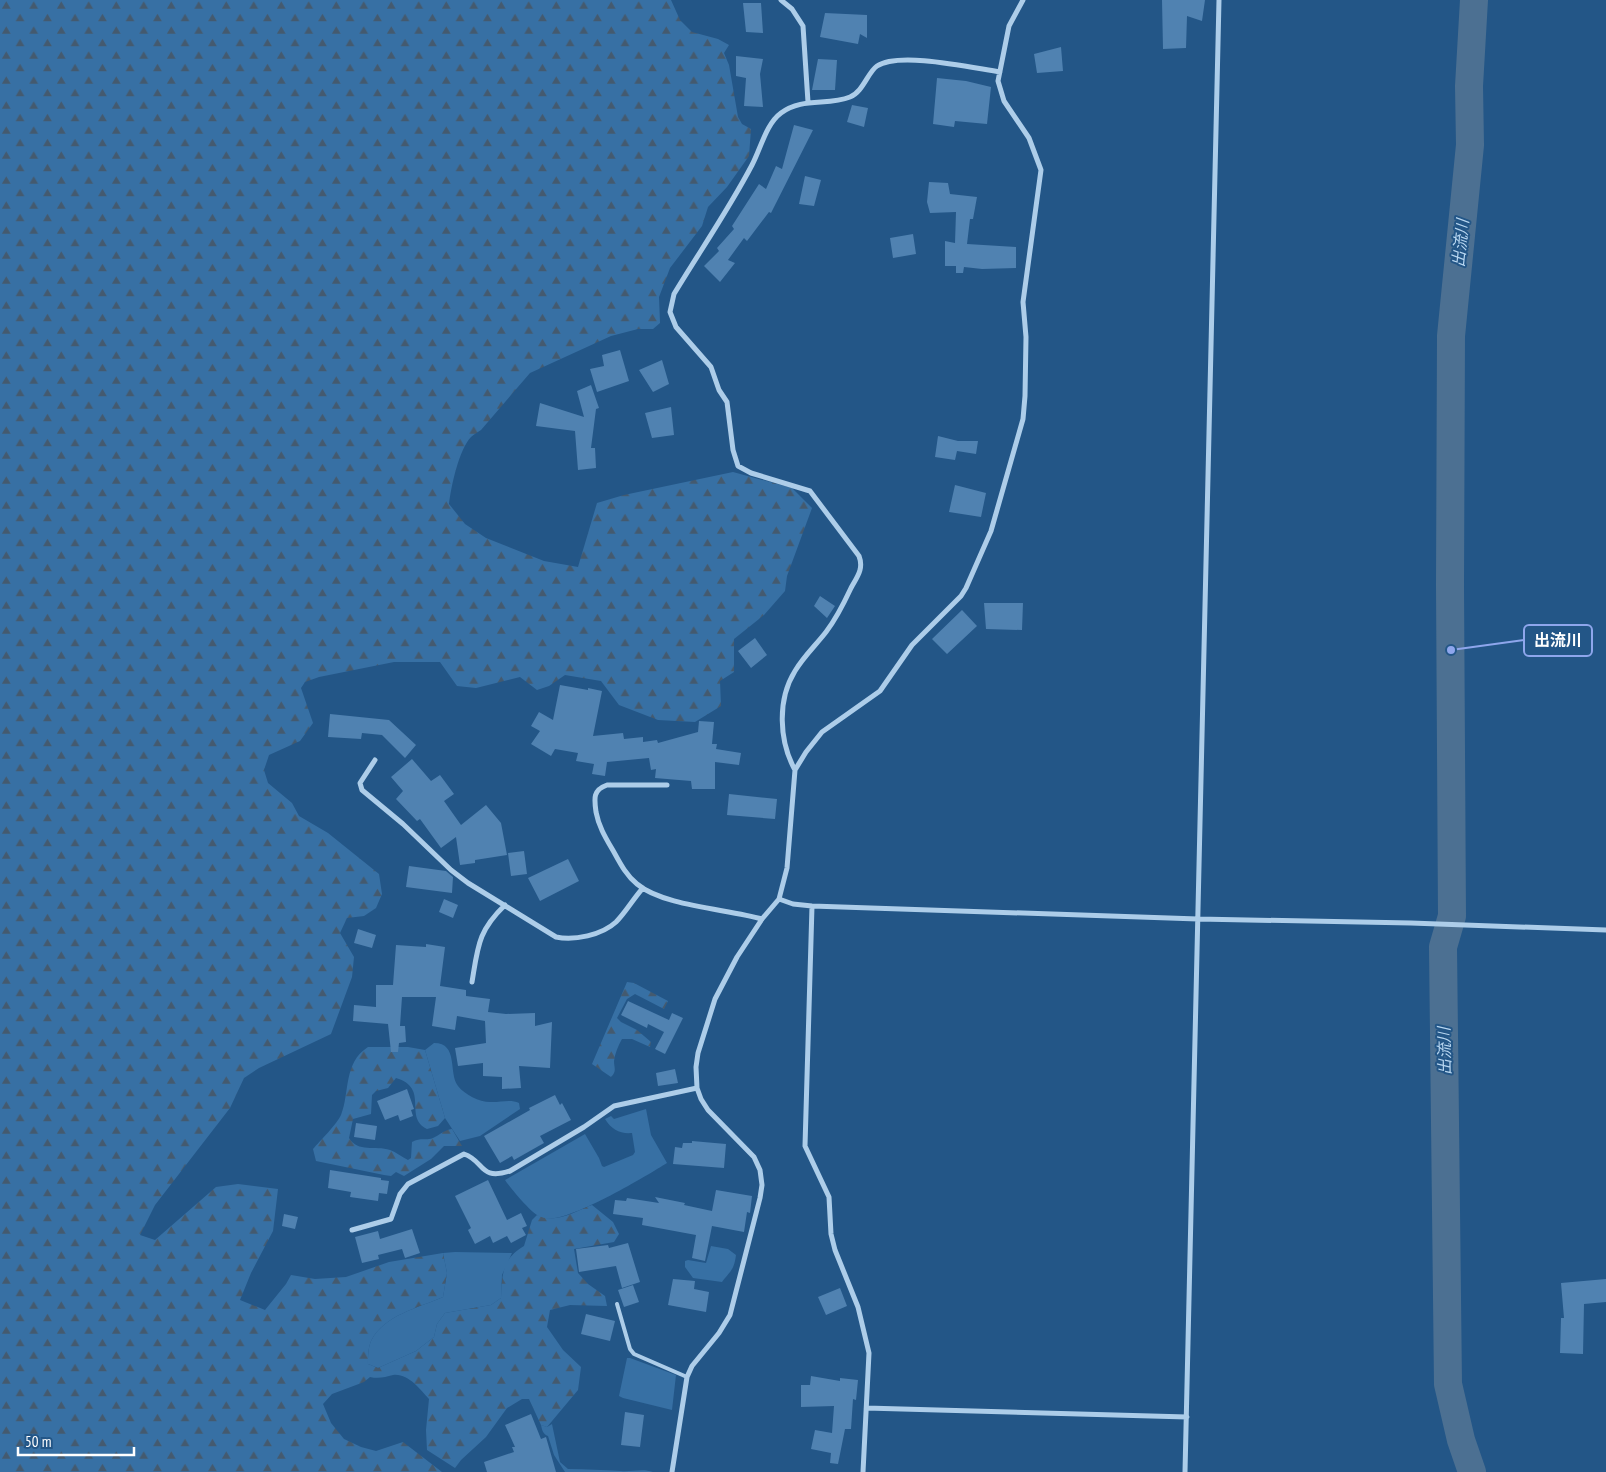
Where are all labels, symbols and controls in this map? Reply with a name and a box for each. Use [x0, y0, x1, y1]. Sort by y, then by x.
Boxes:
water label: 出流川 [1448, 216, 1473, 268]
callout: 出流川 [1524, 625, 1592, 656]
text: 出流川 [1534, 630, 1582, 650]
water label: 出流川 [1434, 1025, 1454, 1075]
scale bar [18, 1424, 134, 1456]
text: 50 m [25, 1432, 51, 1451]

